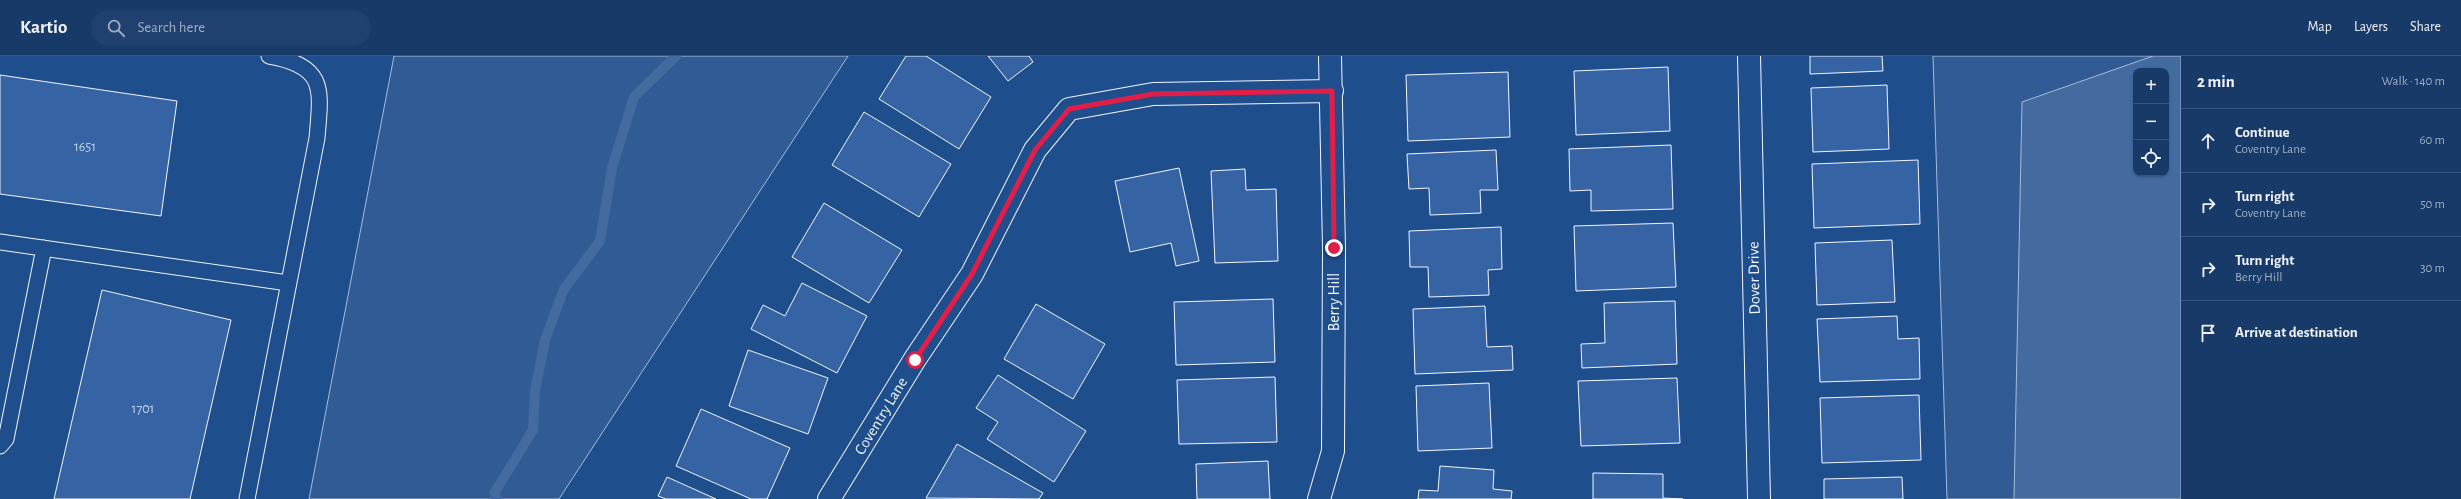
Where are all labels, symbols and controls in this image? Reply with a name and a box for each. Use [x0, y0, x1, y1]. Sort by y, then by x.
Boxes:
search box [91, 10, 371, 46]
icon: search [105, 17, 127, 39]
text: Kartio [20, 18, 67, 37]
text: Search here [137, 20, 205, 35]
text: Map [2307, 20, 2332, 34]
text: Layers [2354, 20, 2388, 34]
text: Share [2410, 20, 2441, 34]
map controls [2133, 68, 2169, 176]
button: + [2133, 68, 2169, 104]
text: 2 min [2197, 73, 2235, 90]
text: Walk · 140 m [2382, 75, 2445, 88]
button: − [2133, 104, 2169, 140]
text: Continue [2235, 125, 2290, 140]
icon: ahead [2197, 130, 2219, 152]
text: 60 m [2419, 134, 2445, 147]
house number: 1651 [74, 140, 96, 154]
button: locate [2133, 140, 2169, 176]
text: Coventry Lane [2235, 143, 2306, 156]
text: Turn right [2235, 189, 2294, 204]
icon: right [2197, 194, 2219, 216]
text: 50 m [2420, 198, 2445, 211]
text: Coventry Lane [2235, 207, 2306, 220]
route end [1325, 239, 1343, 257]
street label: Dover Drive [1745, 241, 1763, 315]
text: Turn right [2235, 253, 2294, 268]
icon: right [2197, 258, 2219, 280]
text: 30 m [2420, 262, 2445, 275]
text: Berry Hill [2235, 271, 2283, 284]
street label: Berry Hill [1326, 273, 1343, 331]
icon: arrive [2197, 322, 2219, 344]
text: Arrive at destination [2235, 325, 2358, 340]
route start [906, 351, 924, 369]
street label: Coventry Lane [852, 374, 911, 458]
house number: 1701 [132, 402, 154, 416]

